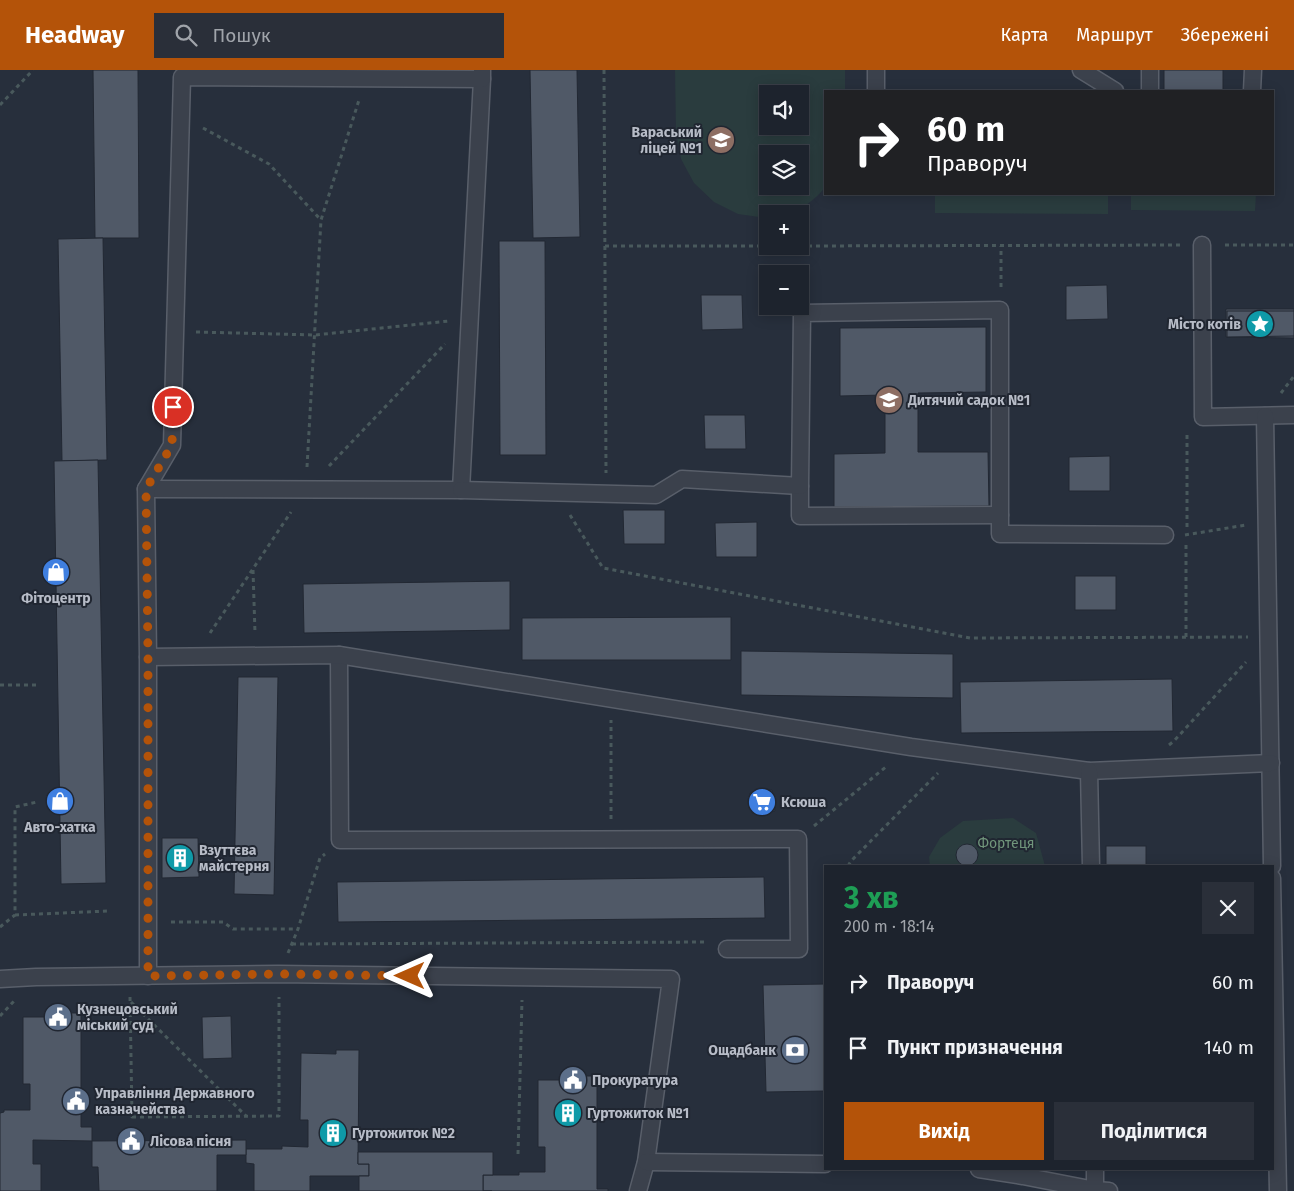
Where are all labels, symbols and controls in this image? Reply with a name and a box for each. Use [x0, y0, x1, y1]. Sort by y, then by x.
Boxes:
search box [154, 13, 504, 58]
text: Headway [25, 21, 124, 49]
icon: search [172, 21, 200, 49]
text: Пошук [212, 24, 271, 47]
text: Карта [1001, 24, 1048, 46]
text: Маршрут [1076, 24, 1153, 46]
text: Збережені [1181, 24, 1269, 46]
map controls [759, 85, 809, 315]
button: sound [759, 85, 809, 135]
text: 60 m [927, 108, 1005, 150]
icon: right [844, 110, 909, 175]
place label: Вараський ліцей №1 [632, 124, 702, 157]
school or university icon: Вараський ліцей №1 [706, 125, 736, 155]
button: layers [759, 145, 809, 195]
text: Праворуч [927, 150, 1028, 177]
button: + [759, 205, 809, 255]
button: − [759, 265, 809, 315]
place icon: Місто котів [1245, 309, 1275, 339]
place label: Місто котів [1168, 316, 1241, 333]
school or university icon: Дитячий садок №1 [874, 385, 904, 415]
pin [152, 386, 194, 428]
place label: Дитячий садок №1 [907, 392, 1030, 409]
icon: arrive [159, 393, 187, 421]
shop icon: Фітоцентр [41, 557, 71, 587]
place label: Фітоцентр [21, 590, 91, 607]
shop icon: Авто-хатка [45, 786, 75, 816]
supermarket icon: Ксюша [747, 787, 777, 817]
place label: Ксюша [781, 794, 826, 811]
place label: Авто-хатка [23, 819, 96, 836]
park label: Фортеця [977, 835, 1035, 852]
place label: Взуттєва майстерня [199, 842, 269, 875]
building icon: Взуттєва майстерня [165, 843, 195, 873]
text: 3 хв [844, 880, 899, 916]
button: close [1202, 882, 1254, 934]
text: 200 m · 18:14 [844, 917, 934, 936]
position arrow [383, 949, 435, 1001]
icon: right [844, 969, 872, 997]
text: Праворуч [887, 971, 974, 994]
text: 60 m [1212, 971, 1254, 994]
place label: Кузнецовський міський суд [77, 1001, 178, 1034]
public building icon: Кузнецовський міський суд [43, 1002, 73, 1032]
icon: arrive [844, 1034, 872, 1062]
bank icon: Ощадбанк [780, 1035, 810, 1065]
text: Пункт призначення [887, 1036, 1063, 1059]
text: 140 m [1204, 1036, 1254, 1059]
place label: Ощадбанк [708, 1042, 776, 1059]
public building icon: Прокуратура [558, 1065, 588, 1095]
place label: Прокуратура [592, 1072, 678, 1089]
place label: Управління Державного казначейства [94, 1085, 255, 1118]
public building icon: Управління Державного казначейства [61, 1086, 91, 1116]
building icon: Гуртожиток №1 [553, 1098, 583, 1128]
button: Вихід [844, 1102, 1044, 1160]
button: Поділитися [1054, 1102, 1254, 1160]
place label: Гуртожиток №1 [587, 1105, 689, 1122]
building icon: Гуртожиток №2 [318, 1118, 348, 1148]
place label: Гуртожиток №2 [352, 1125, 455, 1142]
public building icon: Лісова пісня [116, 1126, 146, 1156]
place label: Лісова пісня [150, 1133, 231, 1150]

